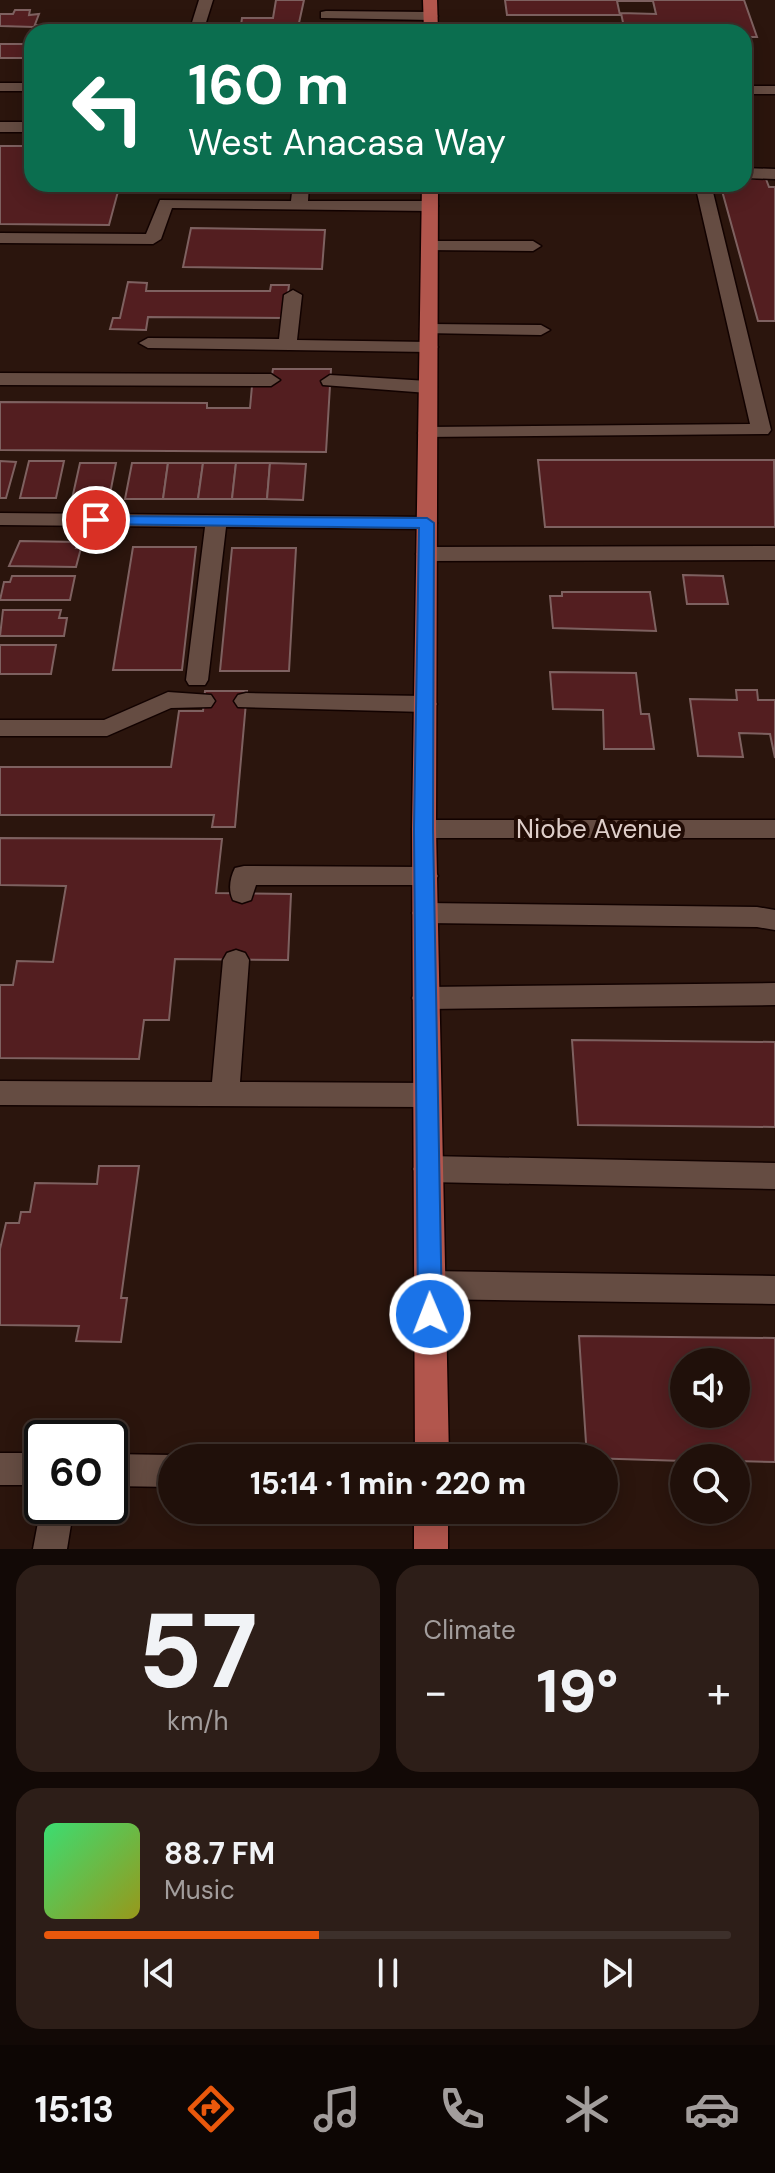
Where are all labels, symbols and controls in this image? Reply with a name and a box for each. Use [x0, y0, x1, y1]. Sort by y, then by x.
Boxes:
text: 160 m [188, 48, 349, 121]
icon: left [56, 56, 160, 160]
text: West Anacasa Way [188, 119, 506, 166]
pin [62, 486, 130, 554]
icon: arrive [74, 498, 118, 542]
street label: Niobe Avenue [516, 812, 682, 846]
position arrow [388, 1272, 472, 1356]
map controls [670, 1348, 750, 1524]
button: sound [670, 1348, 750, 1428]
speed limit sign: 60 [24, 1420, 128, 1524]
button: search [670, 1444, 750, 1524]
text: 15:14 · 1 min · 220 m [250, 1464, 526, 1503]
text: 57 [138, 1584, 258, 1719]
text: Climate [424, 1613, 516, 1647]
text: 19° [536, 1652, 618, 1731]
text: − [424, 1663, 448, 1721]
text: + [707, 1663, 731, 1721]
text: km/h [167, 1704, 228, 1738]
text: 88.7 FM [164, 1834, 275, 1873]
text: Music [164, 1873, 235, 1907]
icon: previous [137, 1951, 181, 1995]
icon: pause [366, 1951, 410, 1995]
icon: next [595, 1951, 639, 1995]
icon: directions [183, 2081, 239, 2137]
icon: music [309, 2081, 365, 2137]
icon: phone [434, 2081, 490, 2137]
icon: climate [559, 2081, 615, 2137]
icon: car [684, 2081, 740, 2137]
text: 15:13 [35, 2086, 114, 2133]

